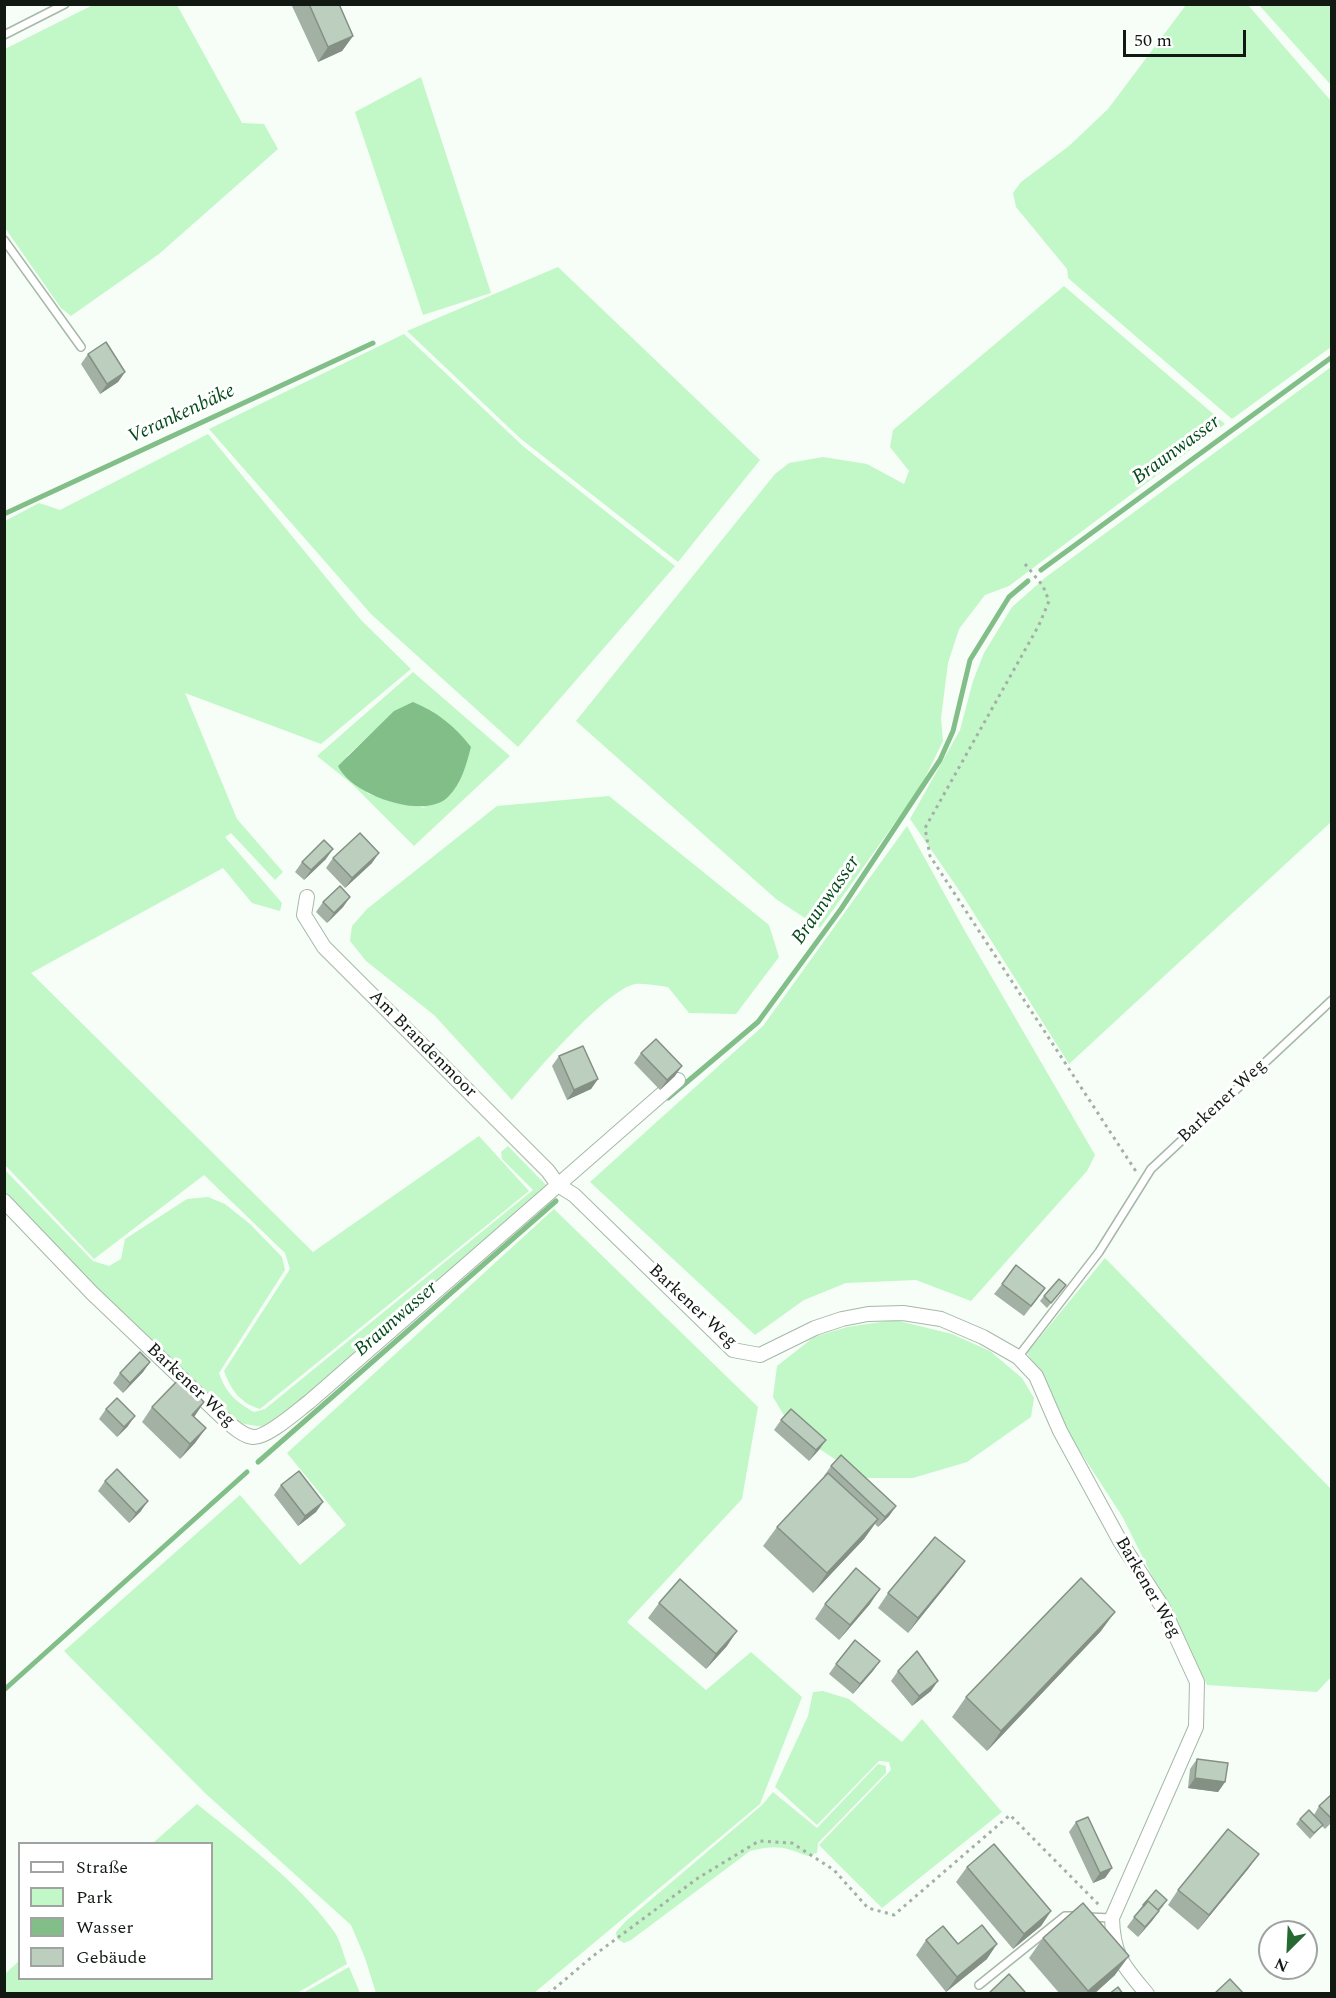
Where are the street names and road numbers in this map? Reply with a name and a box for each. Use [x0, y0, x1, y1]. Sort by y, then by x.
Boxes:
street label: Am Brandenmoor [364, 987, 480, 1103]
street label: Barkener Weg [1174, 1056, 1272, 1148]
street label: Barkener Weg [643, 1261, 741, 1353]
street label: Barkener Weg [141, 1340, 239, 1432]
street label: Barkener Weg [1109, 1534, 1185, 1642]

